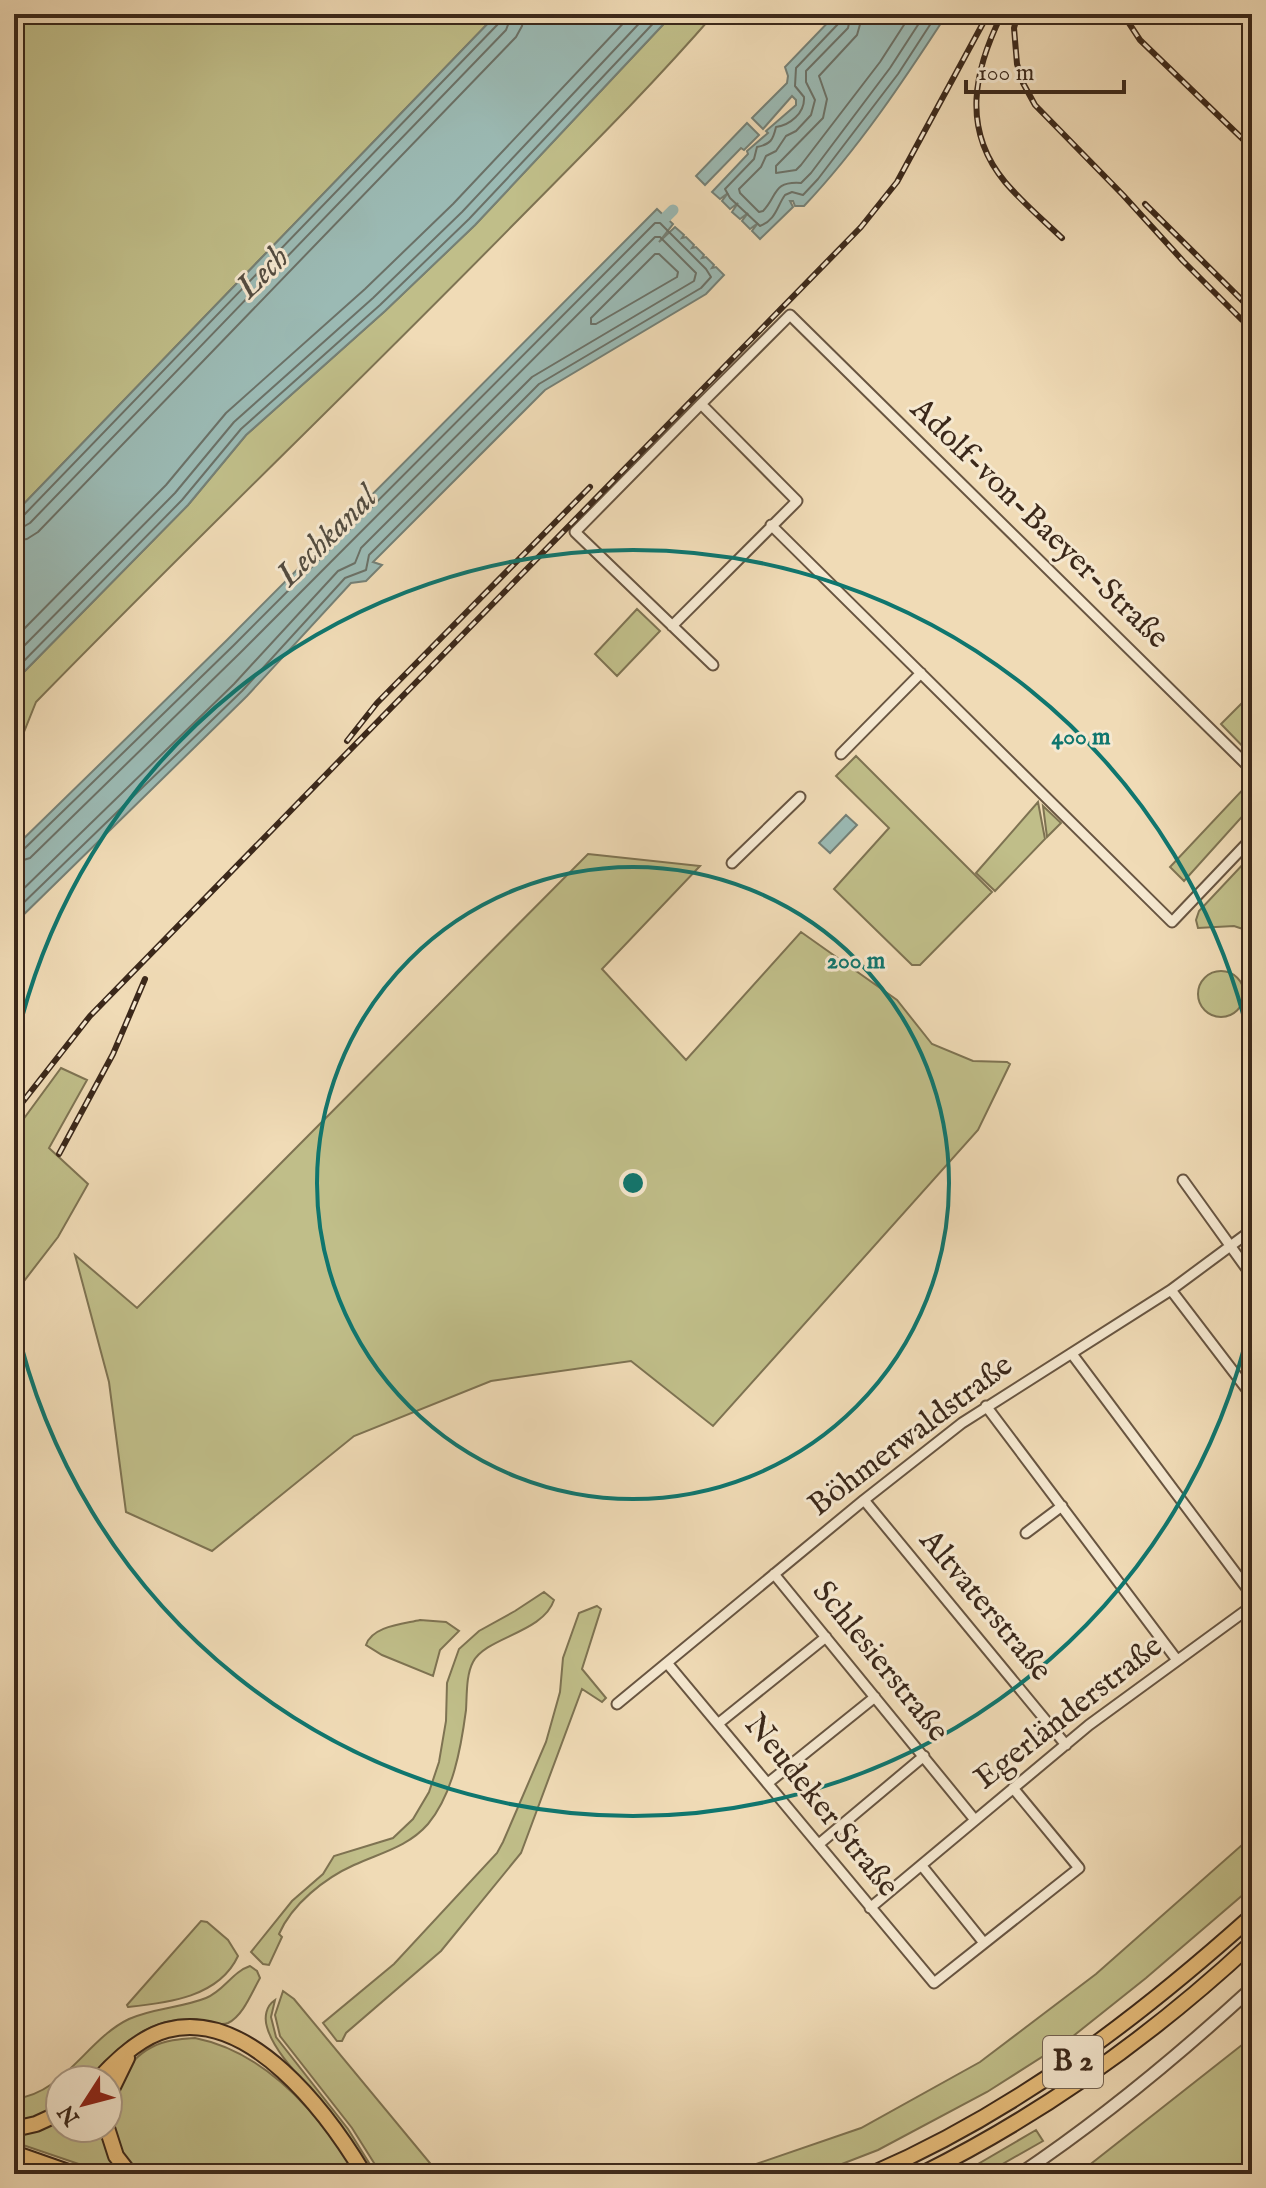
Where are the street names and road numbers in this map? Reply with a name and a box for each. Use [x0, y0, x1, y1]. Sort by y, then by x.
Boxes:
street label: Adolf-von-Baeyer-Straße [900, 389, 1177, 658]
street label: Böhmerwaldstraße [800, 1346, 1022, 1526]
street label: Altvaterstraße [909, 1521, 1060, 1690]
street label: Schlesierstraße [803, 1573, 957, 1751]
street label: Egerländerstraße [967, 1627, 1171, 1799]
street label: Neudeker Straße [734, 1706, 908, 1906]
road number: B 2 [1043, 2036, 1103, 2088]

